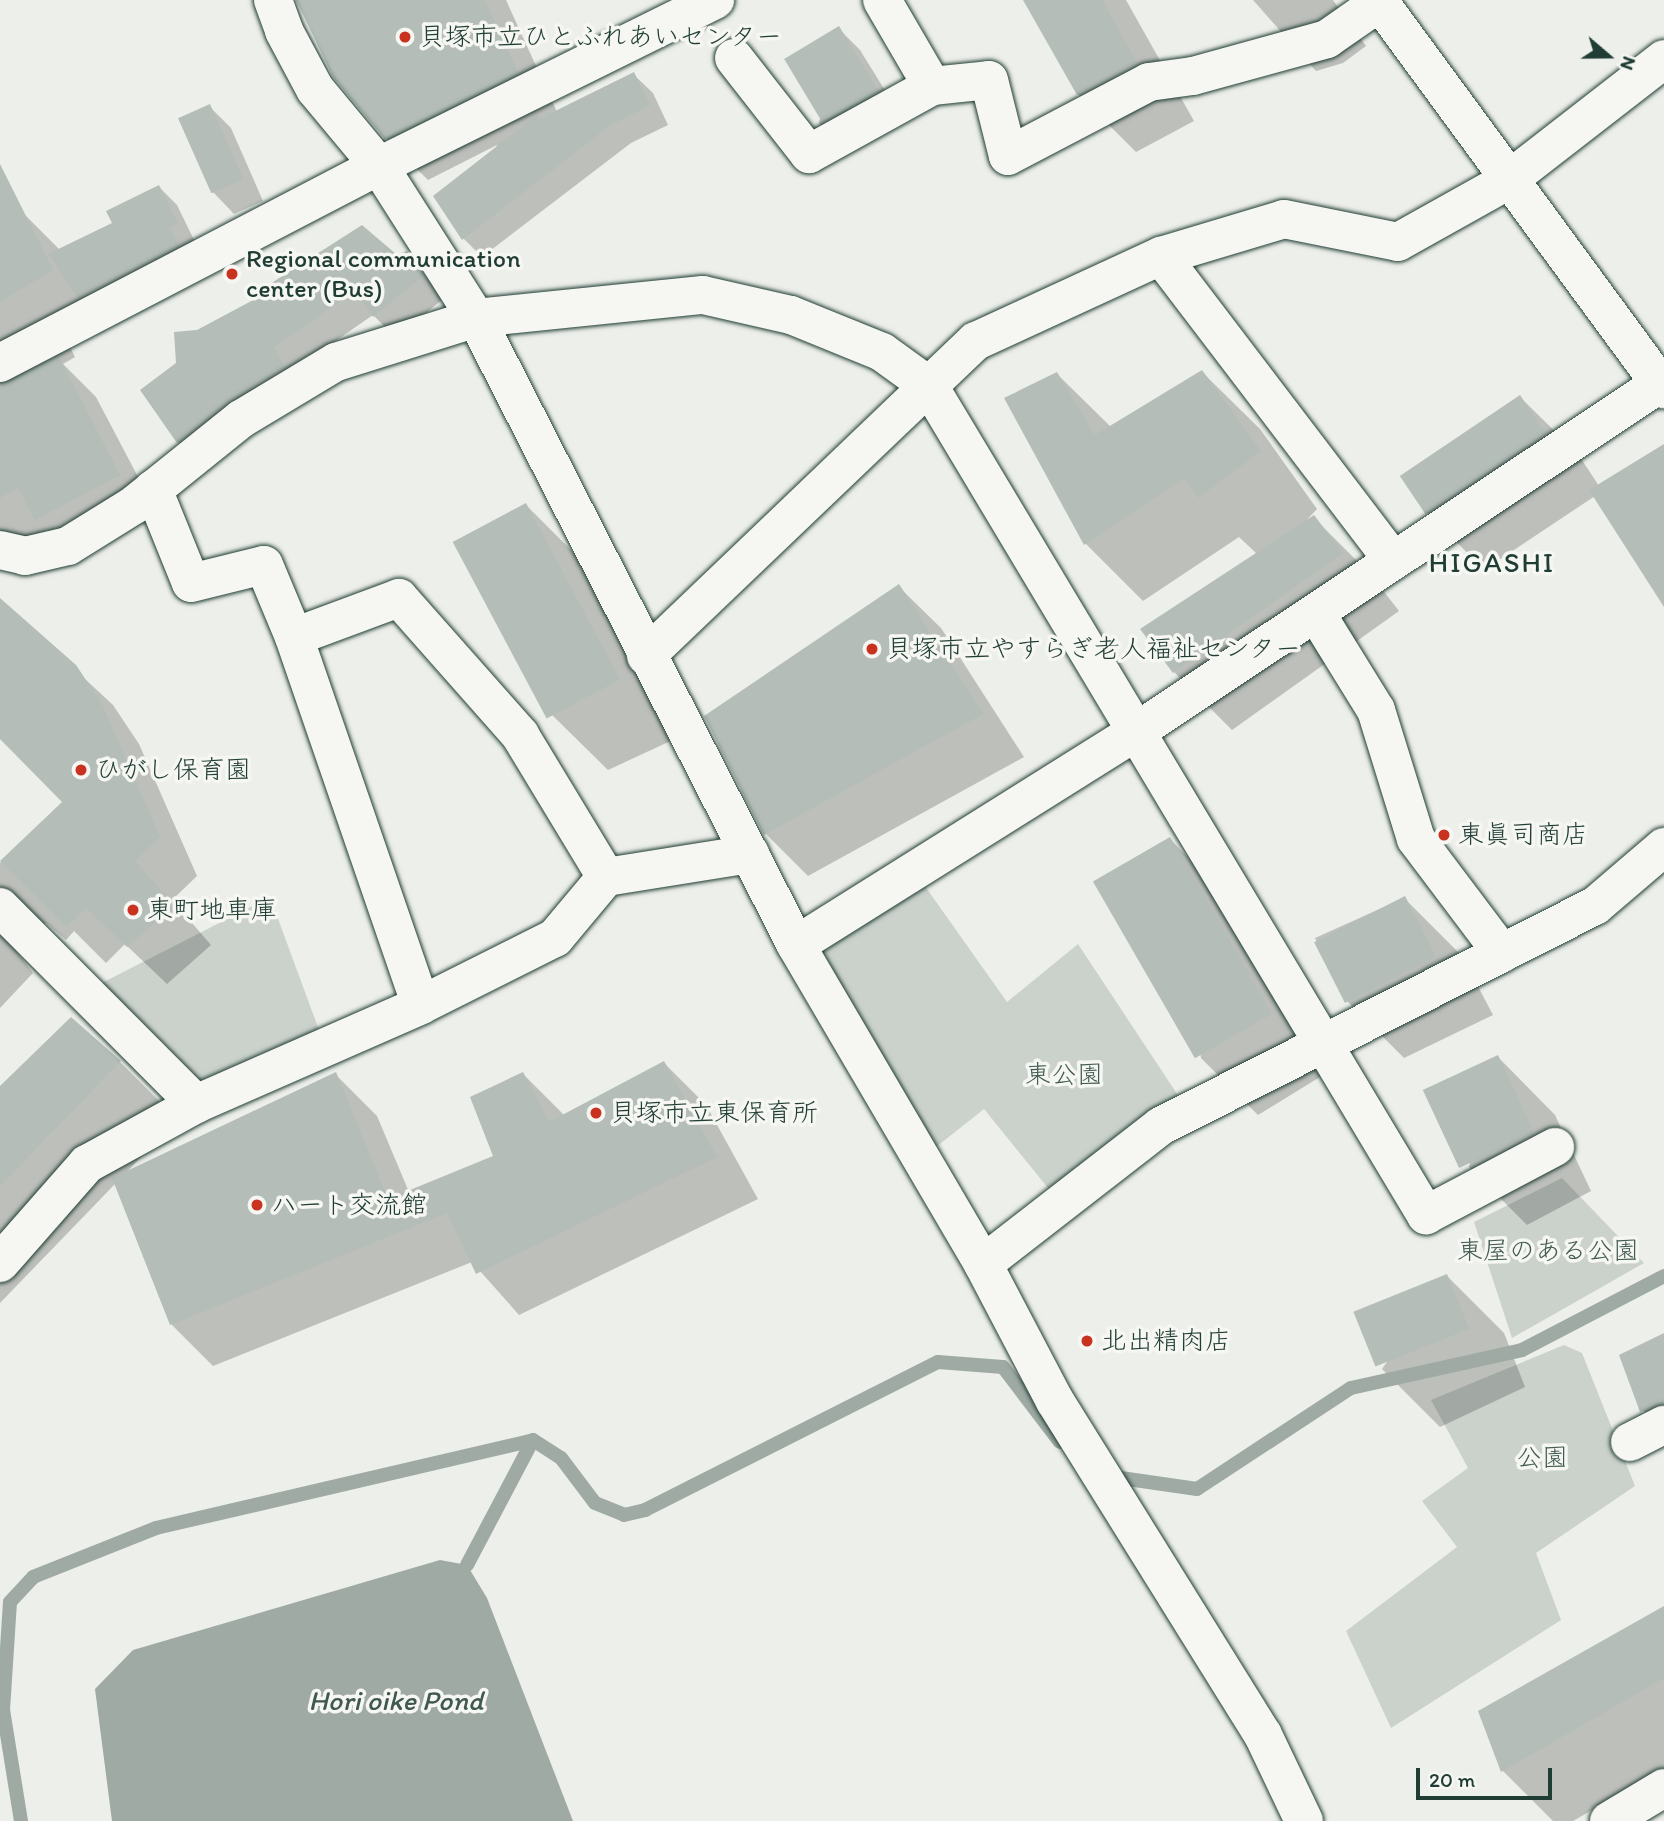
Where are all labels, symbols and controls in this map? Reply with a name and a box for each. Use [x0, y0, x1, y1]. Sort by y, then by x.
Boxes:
place label: 貝塚市立ひとふれあいセンター [419, 21, 783, 53]
north arrow [1573, 21, 1643, 91]
marker: 貝塚市立ひとふれあいセンター [397, 29, 413, 45]
text: N [1615, 53, 1641, 73]
place label: Regional communication center (Bus) [246, 243, 521, 304]
marker: Regional communication center (Bus) [224, 266, 240, 282]
district label: HIGASHI [1430, 545, 1554, 579]
place label: 貝塚市立やすらぎ老人福祉センター [886, 633, 1302, 665]
marker: 貝塚市立やすらぎ老人福祉センター [864, 641, 880, 657]
place label: ひがし保育園 [95, 754, 251, 786]
marker: ひがし保育園 [73, 762, 89, 778]
place label: 東眞司商店 [1458, 819, 1588, 851]
marker: 東眞司商店 [1436, 827, 1452, 843]
place label: 東町地車庫 [147, 894, 277, 926]
marker: 東町地車庫 [125, 902, 141, 918]
park label: 東公園 [1025, 1059, 1103, 1091]
place label: 貝塚市立東保育所 [610, 1097, 818, 1129]
marker: 貝塚市立東保育所 [588, 1105, 604, 1121]
place label: ハート交流館 [271, 1189, 427, 1221]
marker: ハート交流館 [249, 1197, 265, 1213]
park label: 東屋のある公園 [1457, 1235, 1639, 1267]
place label: 北出精肉店 [1101, 1325, 1231, 1357]
marker: 北出精肉店 [1079, 1333, 1095, 1349]
park label: 公園 [1516, 1442, 1568, 1474]
water label: Hori oike Pond [309, 1683, 483, 1717]
scale bar [1419, 1755, 1556, 1799]
text: 20 m [1429, 1767, 1475, 1792]

